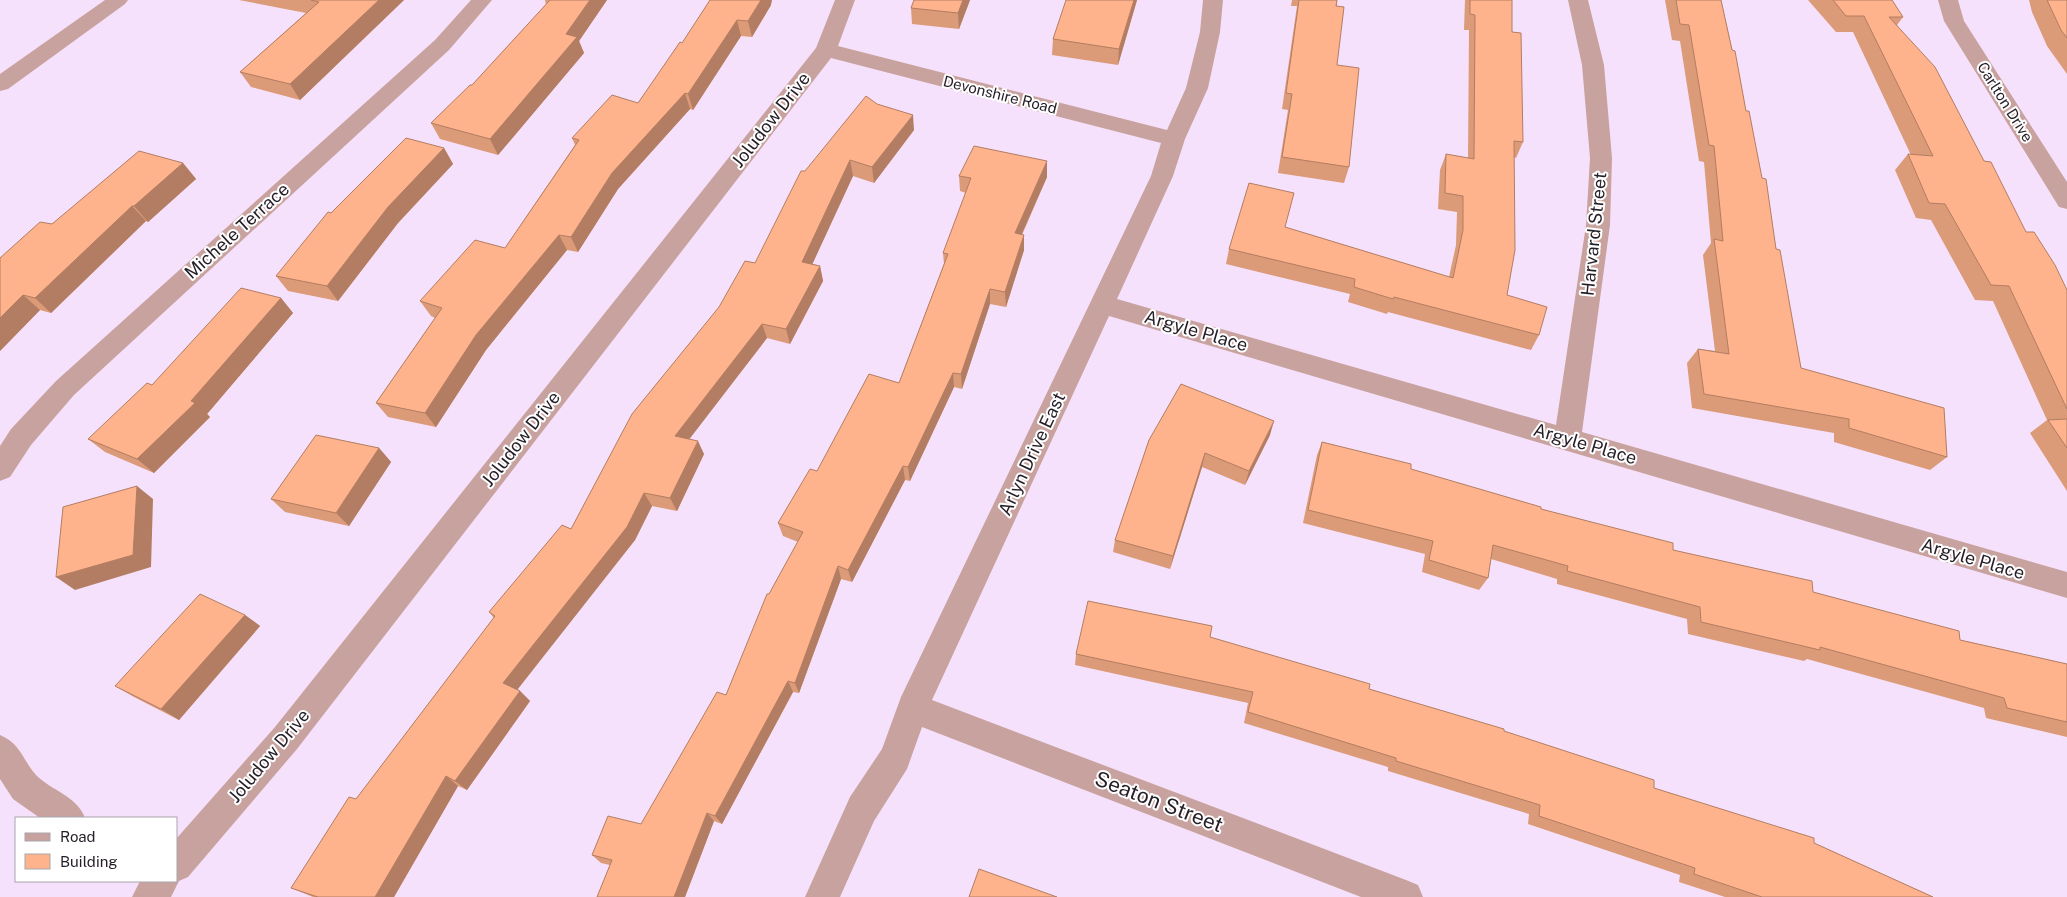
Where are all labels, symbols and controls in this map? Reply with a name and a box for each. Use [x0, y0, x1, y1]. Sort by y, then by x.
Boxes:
street label: Carlton Drive [1974, 59, 2037, 145]
street label: Joludow Drive [727, 68, 814, 171]
street label: Devonshire Road [941, 72, 1059, 117]
street label: Harvard Street [1577, 171, 1610, 297]
street label: Michele Terrace [180, 178, 293, 283]
street label: Argyle Place [1142, 306, 1250, 355]
street label: Joludow Drive [477, 387, 564, 490]
street label: Arlyn Drive East [994, 389, 1069, 519]
street label: Argyle Place [1531, 419, 1639, 468]
street label: Argyle Place [1919, 534, 2027, 583]
street label: Joludow Drive [224, 705, 314, 806]
street label: Seaton Street [1092, 766, 1227, 837]
legend [15, 817, 178, 882]
text: Road [60, 828, 96, 845]
text: Building [60, 853, 118, 870]

